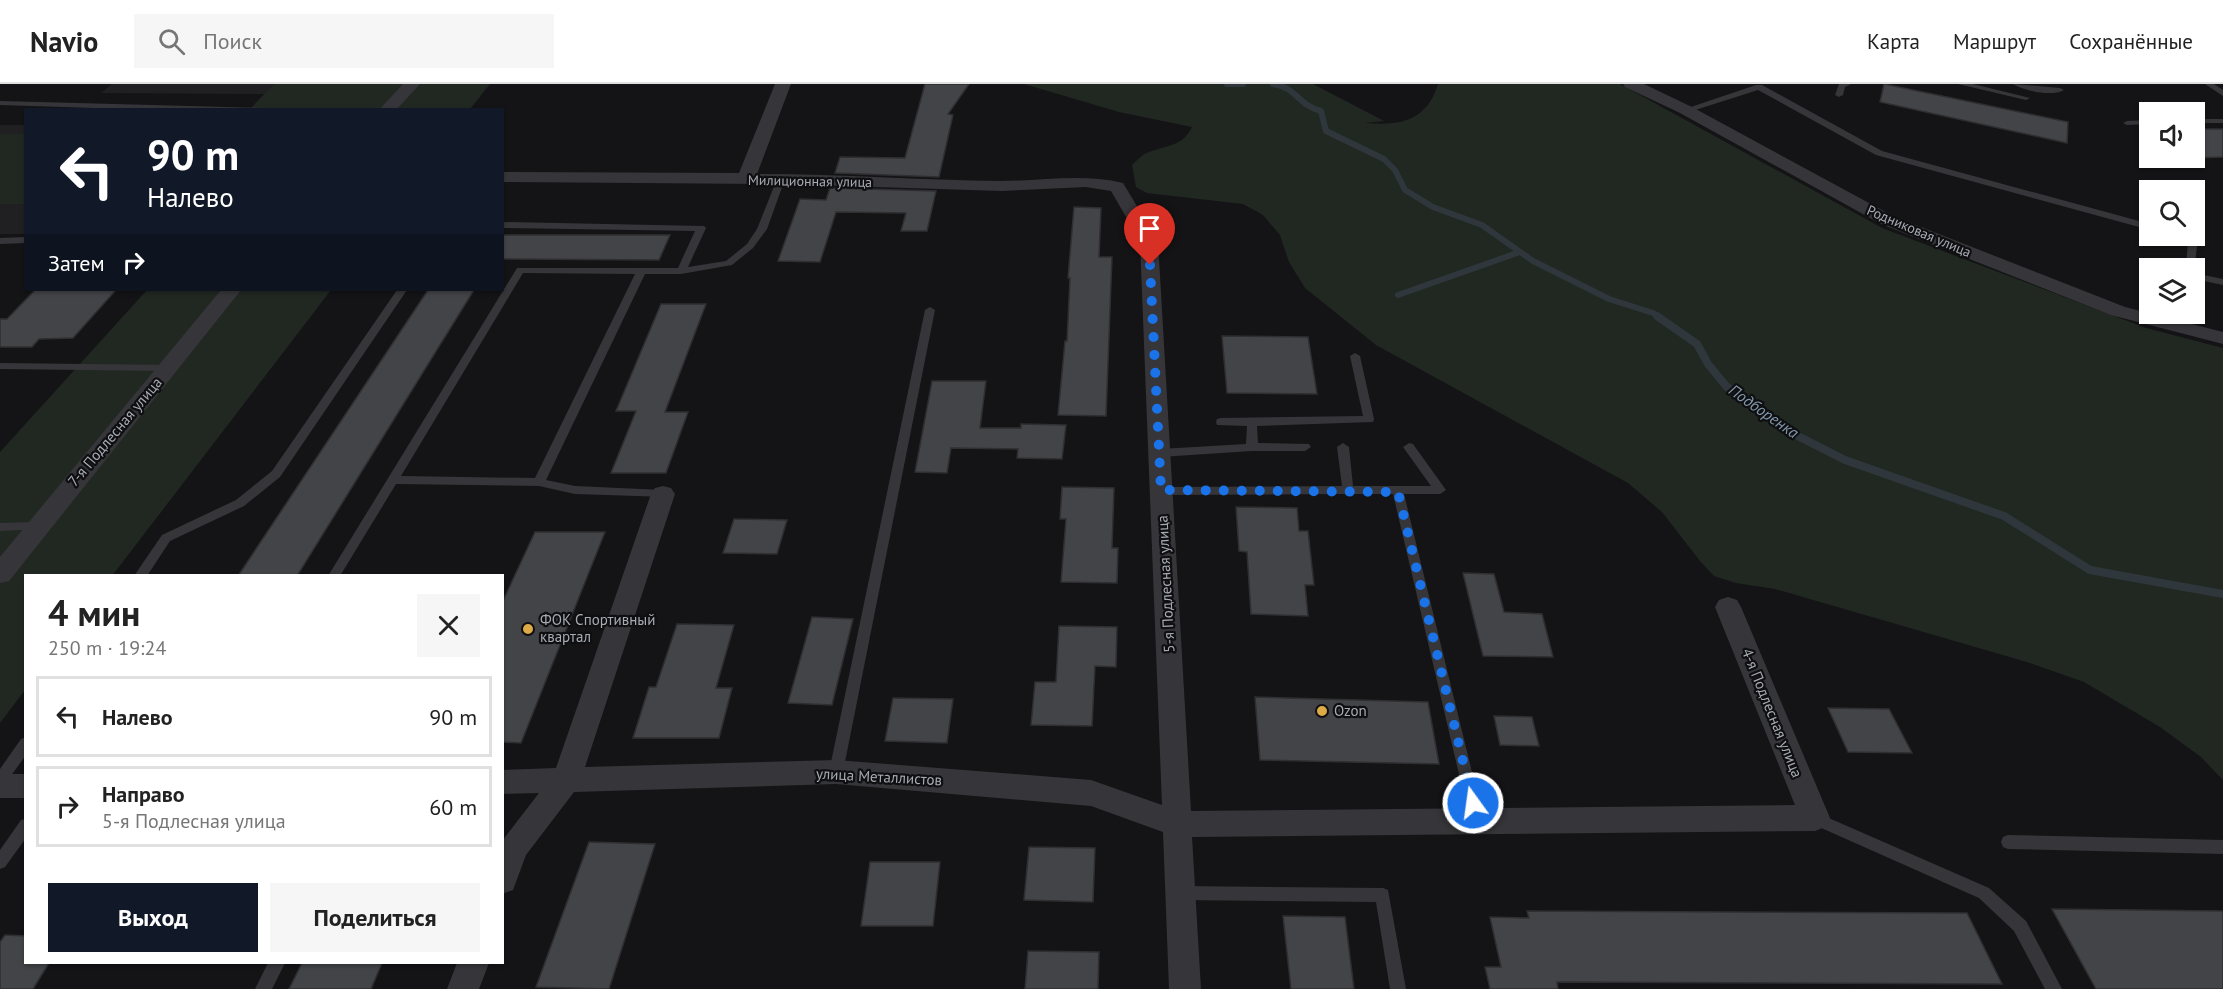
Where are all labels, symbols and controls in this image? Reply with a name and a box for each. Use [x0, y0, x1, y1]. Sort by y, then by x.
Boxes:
search box [134, 14, 554, 68]
text: Navio [30, 23, 98, 60]
icon: search [155, 25, 188, 58]
text: Поиск [203, 27, 262, 55]
text: Карта [1867, 28, 1920, 55]
text: Маршрут [1953, 28, 2036, 55]
text: Сохранённые [2069, 28, 2193, 55]
map controls [2139, 102, 2205, 324]
button: sound [2139, 102, 2205, 168]
text: 90 m [147, 127, 239, 182]
icon: left [48, 132, 126, 210]
street label: Милиционная улица [748, 171, 872, 191]
text: Налево [147, 180, 234, 214]
button: search [2139, 180, 2205, 246]
street label: Родниковая улица [1864, 201, 1974, 261]
pin [1124, 203, 1175, 265]
icon: arrive [1133, 212, 1166, 245]
icon: right [117, 246, 150, 279]
text: Затем [48, 249, 105, 277]
button: layers [2139, 258, 2205, 324]
street label: 7-я Подлесная улица [63, 373, 166, 490]
water label: Подборенка [1725, 380, 1803, 442]
street label: 5-я Подлесная улица [1152, 515, 1179, 653]
text: 4 мин [48, 589, 140, 636]
button: close [417, 594, 480, 657]
place label: ФОК Спортивный квартал [540, 610, 655, 646]
marker: ФОК Спортивный квартал [521, 622, 535, 636]
text: 250 m · 19:24 [48, 635, 166, 661]
street label: 4-я Подлесная улица [1738, 645, 1807, 780]
icon: left [51, 700, 84, 733]
place label: Ozon [1334, 701, 1367, 720]
text: Налево [102, 703, 173, 731]
text: 90 m [429, 703, 477, 731]
marker: Ozon [1315, 704, 1329, 718]
street label: улица Металлистов [816, 764, 943, 789]
position arrow [1441, 771, 1505, 835]
text: Направо [102, 780, 185, 808]
icon: right [51, 790, 84, 823]
text: 60 m [429, 793, 477, 821]
text: 5-я Подлесная улица [102, 808, 286, 834]
button: Выход [48, 883, 258, 952]
button: Поделиться [270, 883, 480, 952]

